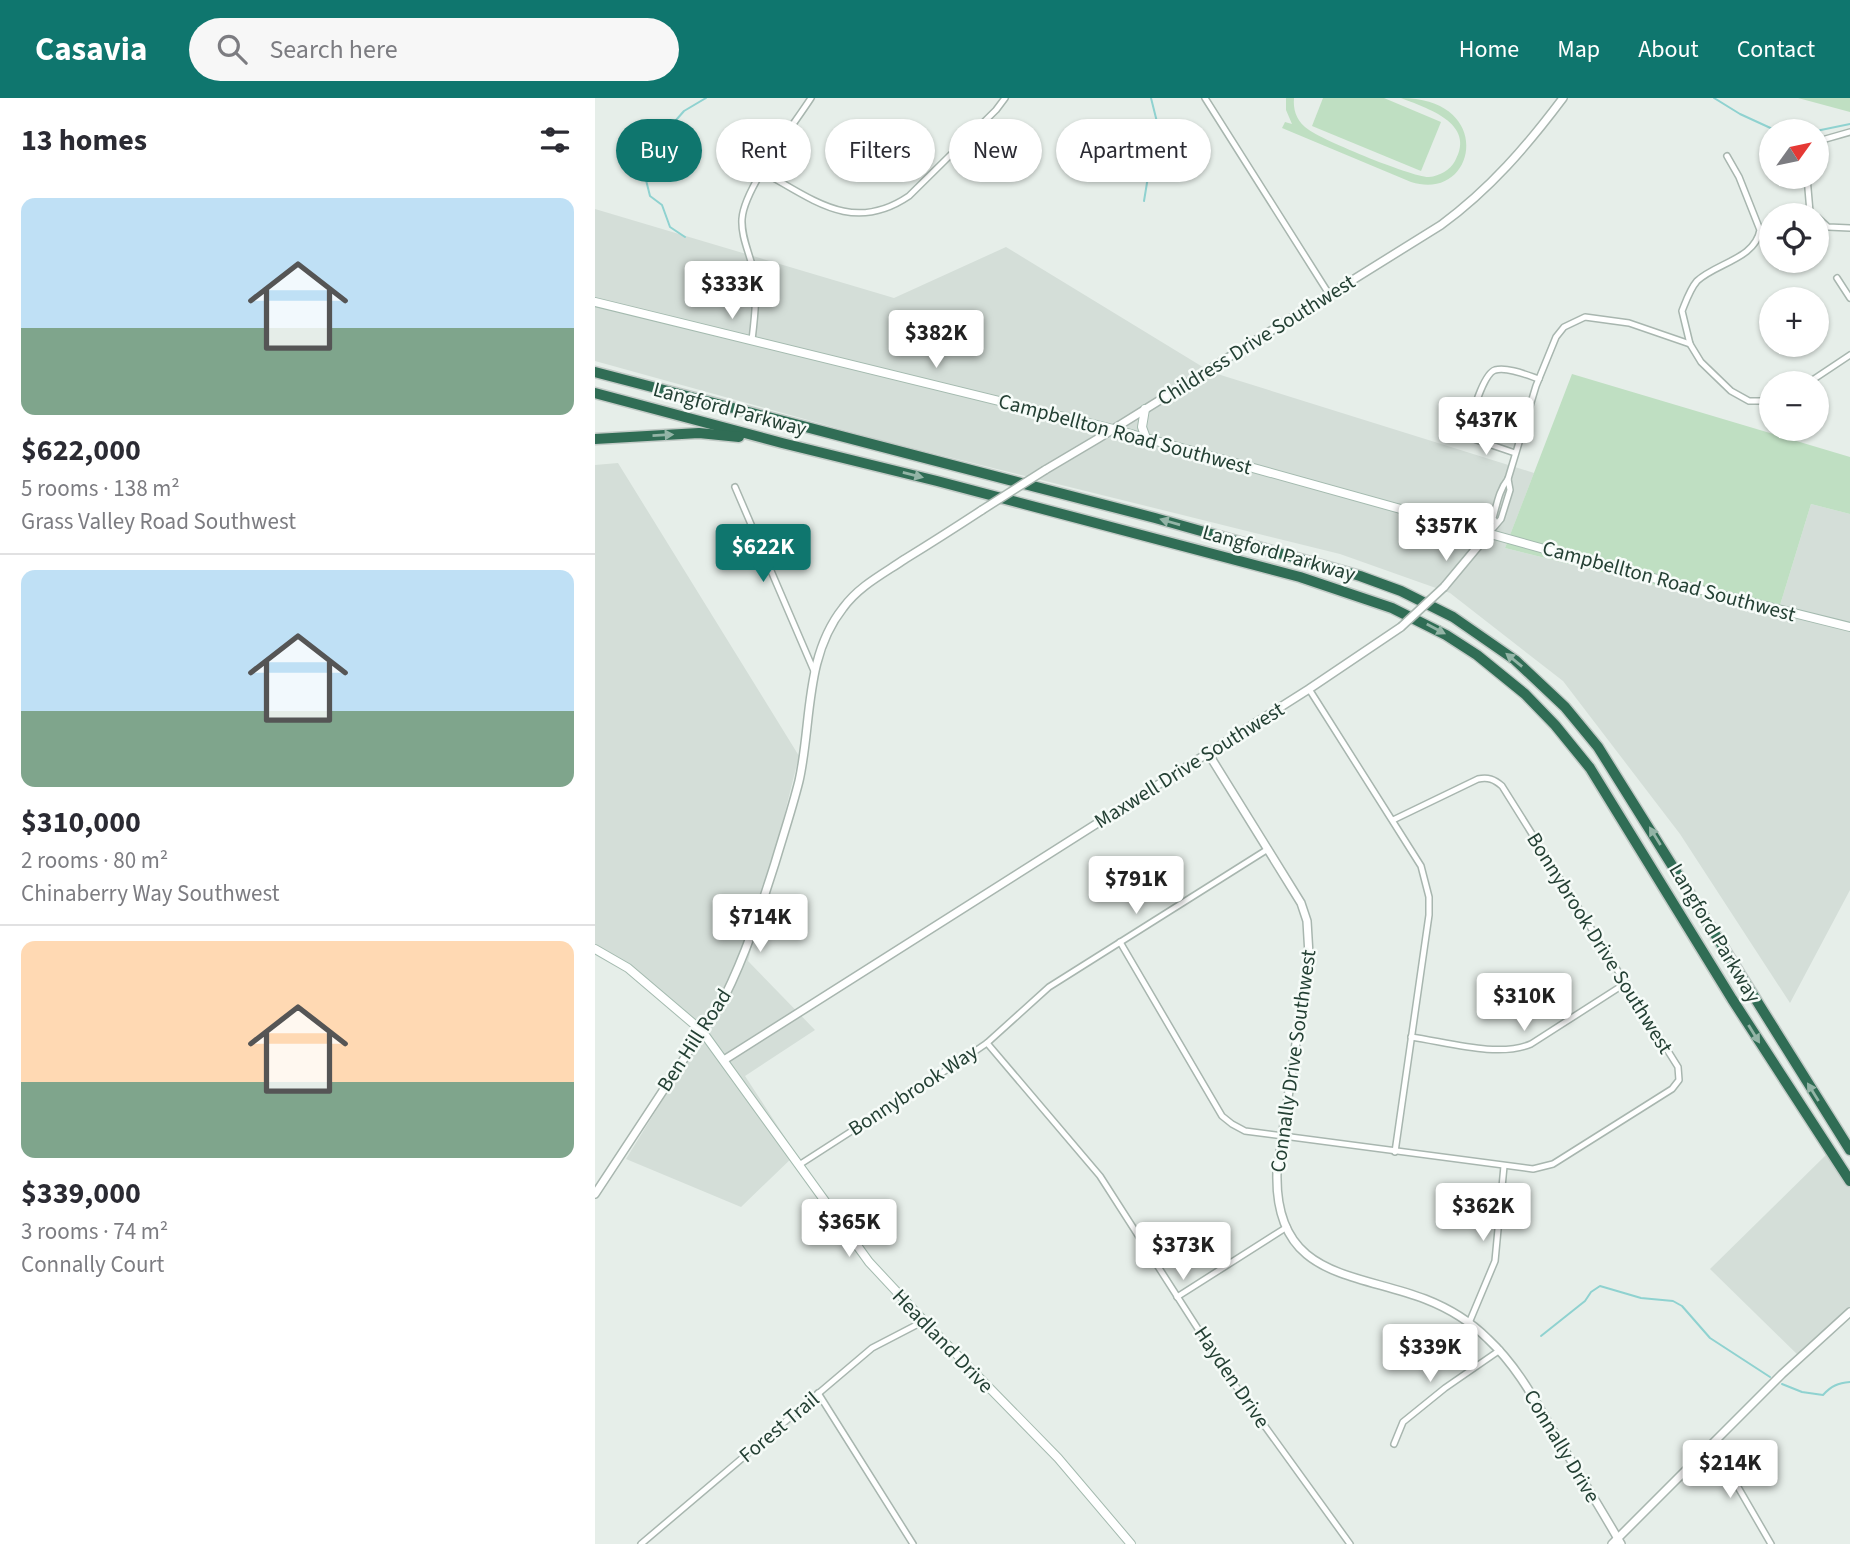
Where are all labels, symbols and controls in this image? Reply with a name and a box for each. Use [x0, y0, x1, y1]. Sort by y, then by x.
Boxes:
search box [189, 18, 679, 81]
text: Casavia [35, 26, 147, 73]
icon: search [213, 30, 251, 68]
text: Search here [269, 31, 398, 68]
text: Home [1459, 32, 1519, 67]
text: Map [1557, 32, 1600, 67]
text: About [1638, 32, 1699, 67]
text: Contact [1737, 32, 1815, 67]
text: 13 homes [21, 119, 147, 162]
chip: Buy [616, 119, 702, 182]
chip: Rent [716, 119, 811, 182]
chip: Filters [825, 119, 935, 182]
chip: New [949, 119, 1042, 182]
chip: Apartment [1056, 119, 1211, 182]
north arrow [1759, 119, 1829, 189]
map controls [1759, 119, 1829, 441]
icon: filters [536, 121, 574, 159]
button: locate [1759, 203, 1829, 273]
icon: home [235, 243, 361, 369]
pin: $333K [683, 262, 781, 321]
text: $333K [701, 267, 763, 300]
street label: Childress Drive Southwest [1151, 267, 1361, 413]
button: + [1759, 287, 1829, 357]
pin: $382K [887, 310, 985, 370]
text: $382K [905, 316, 967, 349]
button: − [1759, 371, 1829, 441]
street label: Langford Parkway [650, 374, 810, 444]
street label: Campbellton Road Southwest [995, 386, 1255, 482]
pin: $437K [1437, 398, 1535, 457]
text: $437K [1455, 403, 1517, 436]
text: $622,000 [21, 429, 141, 472]
one-way arrow [652, 429, 674, 440]
one-way arrow [902, 470, 924, 481]
text: 5 rooms · 138 m² [21, 472, 180, 505]
pin: $357K [1397, 504, 1495, 563]
text: Grass Valley Road Southwest [21, 505, 296, 538]
text: $357K [1415, 509, 1477, 542]
one-way arrow [1158, 516, 1180, 527]
street label: Langford Parkway [1199, 517, 1359, 589]
pin: $622K [714, 524, 812, 584]
text: $622K [732, 530, 794, 563]
street label: Campbellton Road Southwest [1539, 533, 1799, 629]
icon: home [235, 615, 361, 741]
one-way arrow [1426, 623, 1445, 635]
one-way arrow [1506, 652, 1524, 667]
street label: Maxwell Drive Southwest [1088, 694, 1290, 836]
text: $310,000 [21, 801, 141, 844]
street label: Bonnybrook Drive Southwest [1520, 827, 1680, 1059]
one-way arrow [1649, 827, 1662, 846]
text: 2 rooms · 80 m² [21, 844, 168, 877]
pin: $791K [1087, 856, 1185, 916]
street label: Langford Parkway [1662, 858, 1769, 1008]
text: $791K [1105, 862, 1167, 895]
text: Chinaberry Way Southwest [21, 877, 279, 910]
pin: $714K [711, 894, 809, 954]
text: $714K [729, 900, 791, 933]
street label: Connally Drive Southwest [1263, 948, 1323, 1174]
pin: $310K [1475, 974, 1573, 1033]
text: $310K [1493, 979, 1555, 1012]
street label: Ben Hill Road [649, 983, 739, 1097]
icon: home [235, 986, 361, 1112]
one-way arrow [1747, 1024, 1760, 1043]
street label: Bonnybrook Way [842, 1037, 984, 1143]
one-way arrow [1807, 1083, 1820, 1102]
text: $339,000 [21, 1172, 141, 1215]
pin: $362K [1434, 1184, 1532, 1243]
text: $362K [1452, 1189, 1514, 1222]
pin: $365K [800, 1200, 898, 1259]
text: $365K [818, 1205, 880, 1238]
text: 3 rooms · 74 m² [21, 1215, 168, 1248]
pin: $373K [1134, 1222, 1232, 1282]
text: $373K [1152, 1228, 1214, 1261]
text: Connally Court [21, 1248, 164, 1281]
street label: Headland Drive [885, 1282, 1001, 1400]
street label: Hayden Drive [1187, 1320, 1277, 1434]
pin: $339K [1381, 1324, 1479, 1384]
text: $339K [1399, 1330, 1461, 1363]
street label: Forest Trail [732, 1384, 826, 1470]
street label: Connally Drive [1516, 1384, 1608, 1508]
pin: $214K [1681, 1440, 1779, 1500]
text: $214K [1699, 1446, 1761, 1479]

